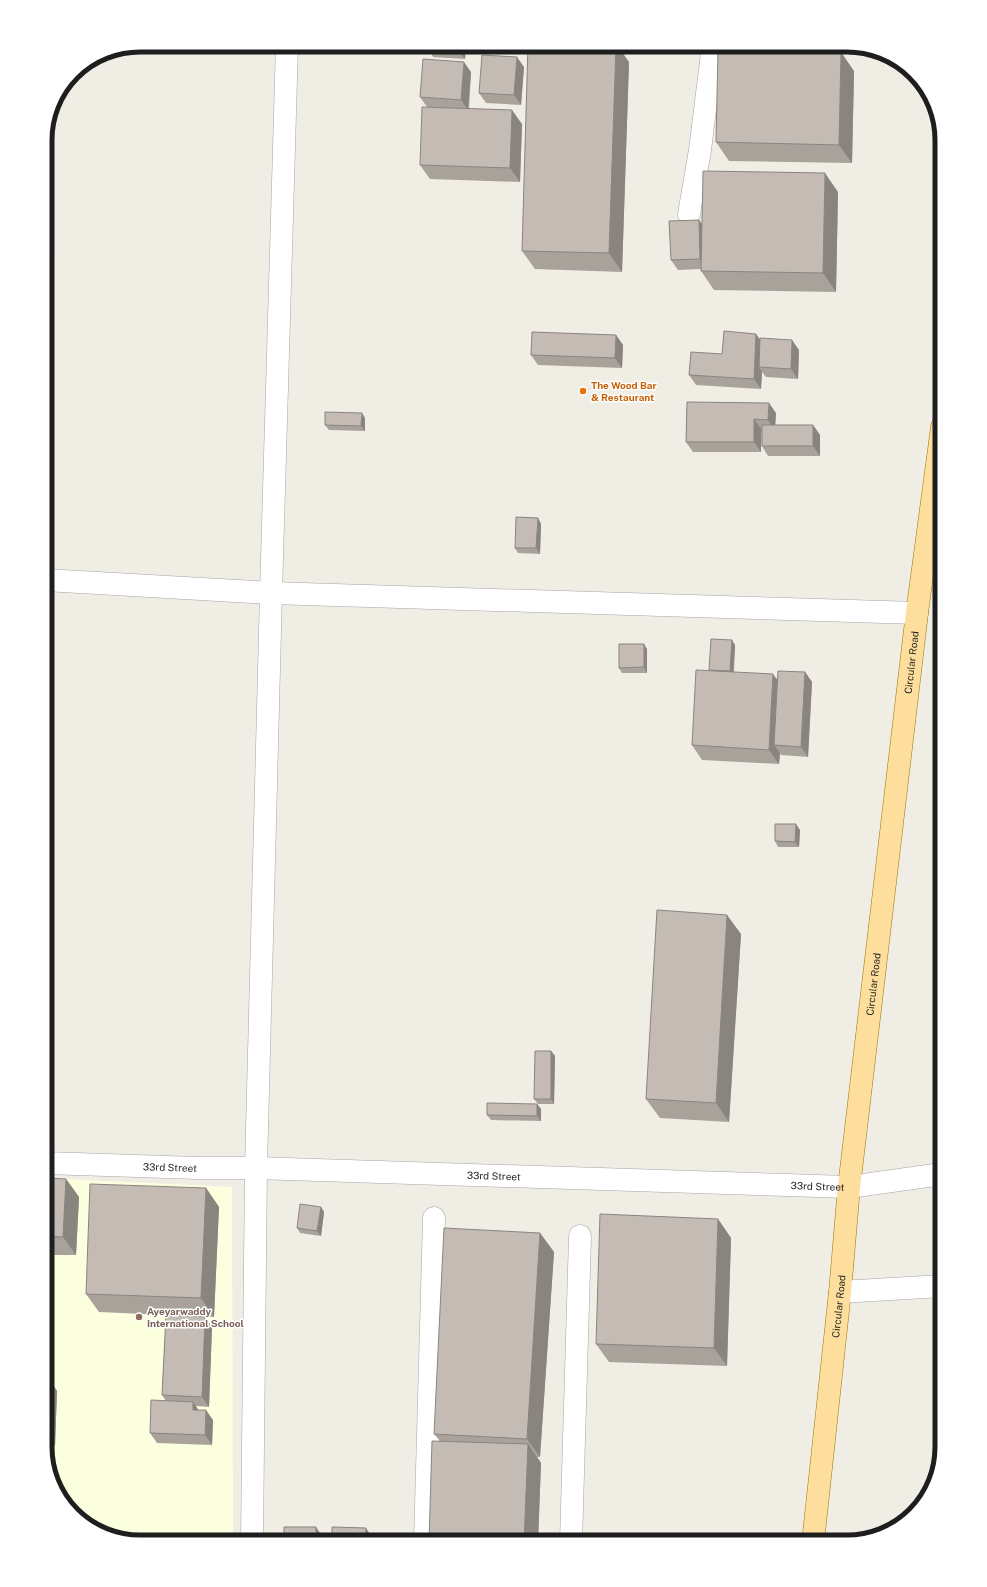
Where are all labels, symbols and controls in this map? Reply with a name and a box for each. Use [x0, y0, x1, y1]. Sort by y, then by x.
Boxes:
place label: The Wood Bar & Restaurant [591, 379, 657, 403]
marker: The Wood Bar & Restaurant [578, 386, 588, 396]
street label: Circular Road [901, 630, 921, 695]
street label: Circular Road [863, 952, 883, 1016]
street label: 33rd Street [143, 1160, 197, 1174]
street label: 33rd Street [467, 1169, 521, 1182]
street label: 33rd Street [790, 1179, 845, 1193]
street label: Circular Road [829, 1274, 847, 1338]
place label: Ayeyarwaddy International School [147, 1305, 244, 1329]
marker: Ayeyarwaddy International School [134, 1312, 144, 1322]

